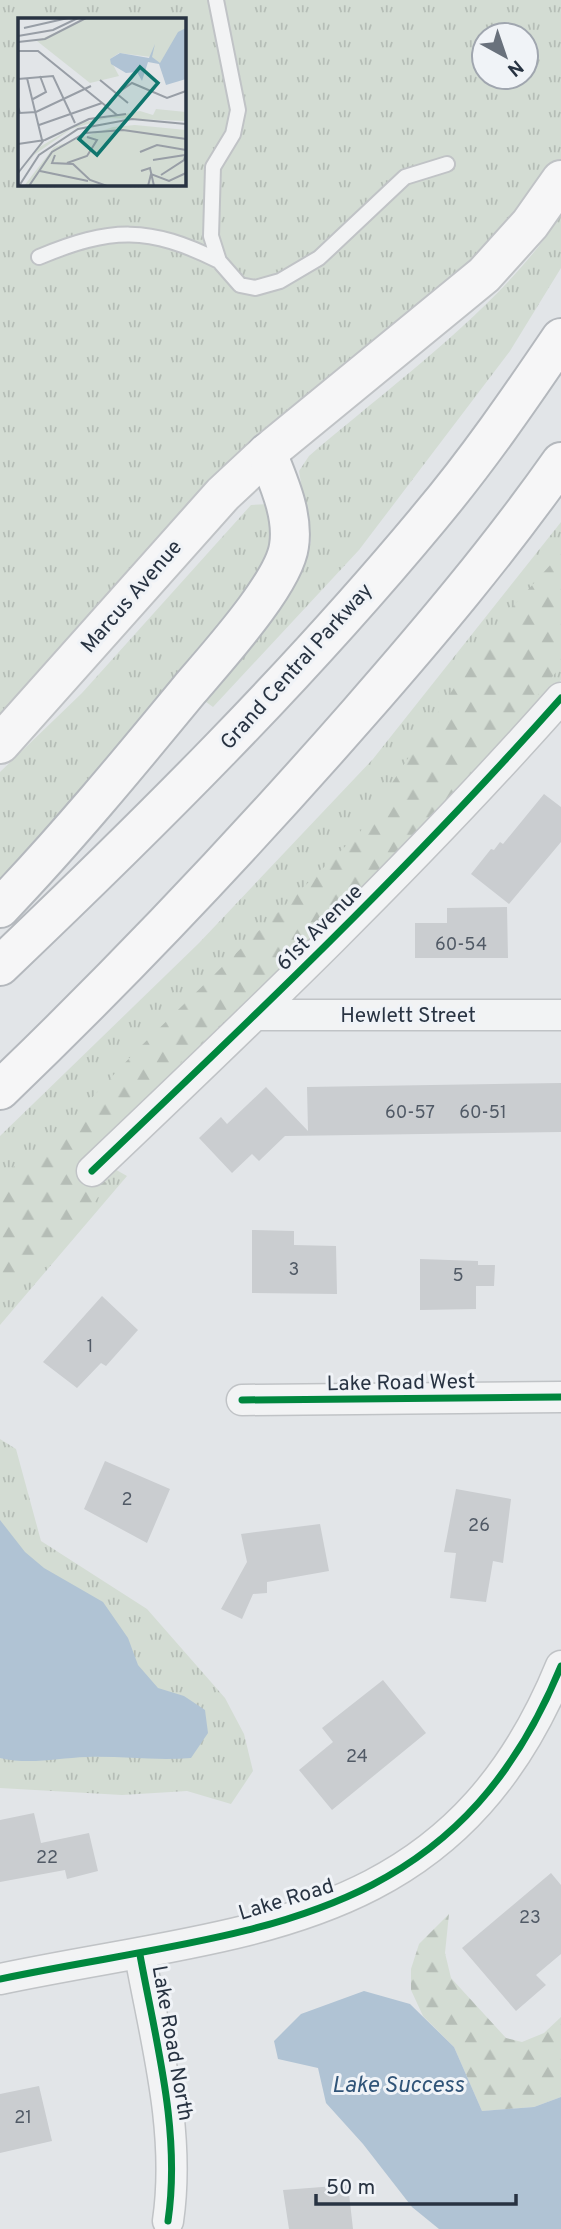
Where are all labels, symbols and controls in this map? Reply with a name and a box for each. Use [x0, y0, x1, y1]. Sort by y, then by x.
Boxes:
inset map [18, 18, 186, 186]
north arrow [470, 21, 540, 91]
text: N [502, 54, 528, 81]
street label: Marcus Avenue [76, 535, 189, 659]
street label: Grand Central Parkway [215, 578, 379, 756]
street label: 61st Avenue [271, 879, 369, 977]
house number: 60-54 [435, 934, 487, 957]
street label: Hewlett Street [340, 1003, 476, 1030]
house number: 60-57 [385, 1102, 435, 1125]
house number: 60-51 [459, 1102, 507, 1125]
house number: 3 [289, 1259, 299, 1282]
house number: 5 [452, 1265, 464, 1288]
house number: 1 [87, 1336, 93, 1359]
street label: Lake Road West [327, 1369, 476, 1398]
house number: 2 [121, 1489, 133, 1512]
house number: 26 [468, 1515, 490, 1538]
house number: 24 [346, 1746, 368, 1769]
house number: 22 [36, 1847, 58, 1870]
street label: Lake Road [236, 1873, 337, 1928]
house number: 23 [519, 1907, 541, 1930]
street label: Lake Road North [145, 1963, 198, 2123]
water label: Lake Success [332, 2072, 465, 2101]
house number: 21 [14, 2107, 32, 2130]
scale bar [316, 2162, 516, 2206]
text: 50 m [326, 2175, 375, 2202]

